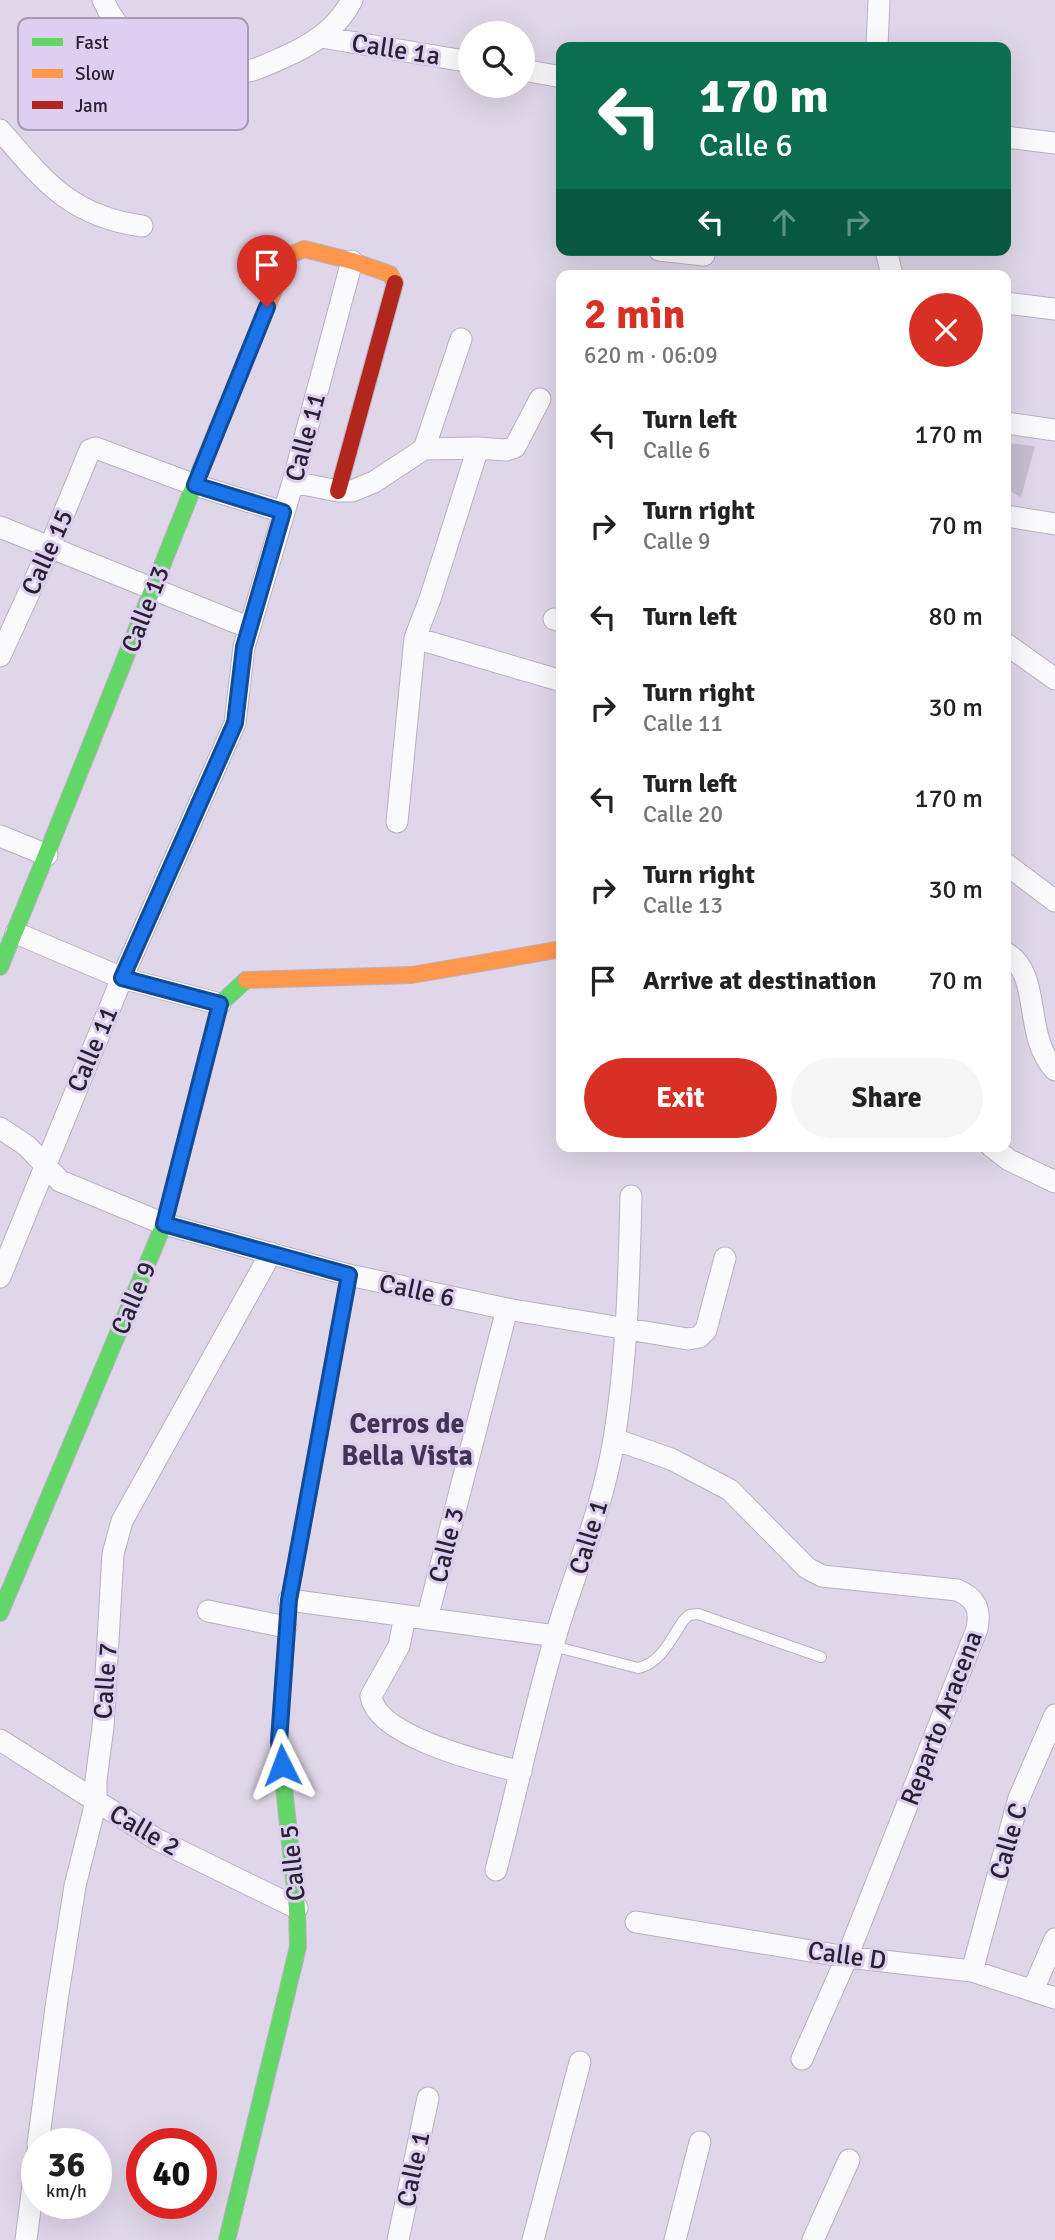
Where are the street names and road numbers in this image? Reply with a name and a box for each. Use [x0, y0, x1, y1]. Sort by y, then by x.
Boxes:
street label: Calle 1a [349, 27, 442, 73]
street label: Calle 11 [279, 390, 333, 485]
street label: Calle 15 [15, 505, 81, 600]
street label: Calle 13 [115, 561, 177, 657]
street label: Calle 11 [61, 1002, 125, 1097]
street label: Calle 9 [104, 1257, 164, 1340]
street label: Calle 6 [376, 1267, 457, 1315]
street label: Calle 1 [563, 1496, 615, 1578]
street label: Calle 3 [422, 1504, 472, 1586]
street label: Reparto Aracena [894, 1627, 990, 1810]
street label: Calle 7 [87, 1642, 125, 1720]
street label: Calle 2 [104, 1798, 185, 1864]
street label: Calle C [983, 1799, 1035, 1883]
street label: Calle 5 [273, 1823, 313, 1902]
street label: Calle D [806, 1935, 888, 1977]
street label: Calle 1 [390, 2129, 438, 2210]

